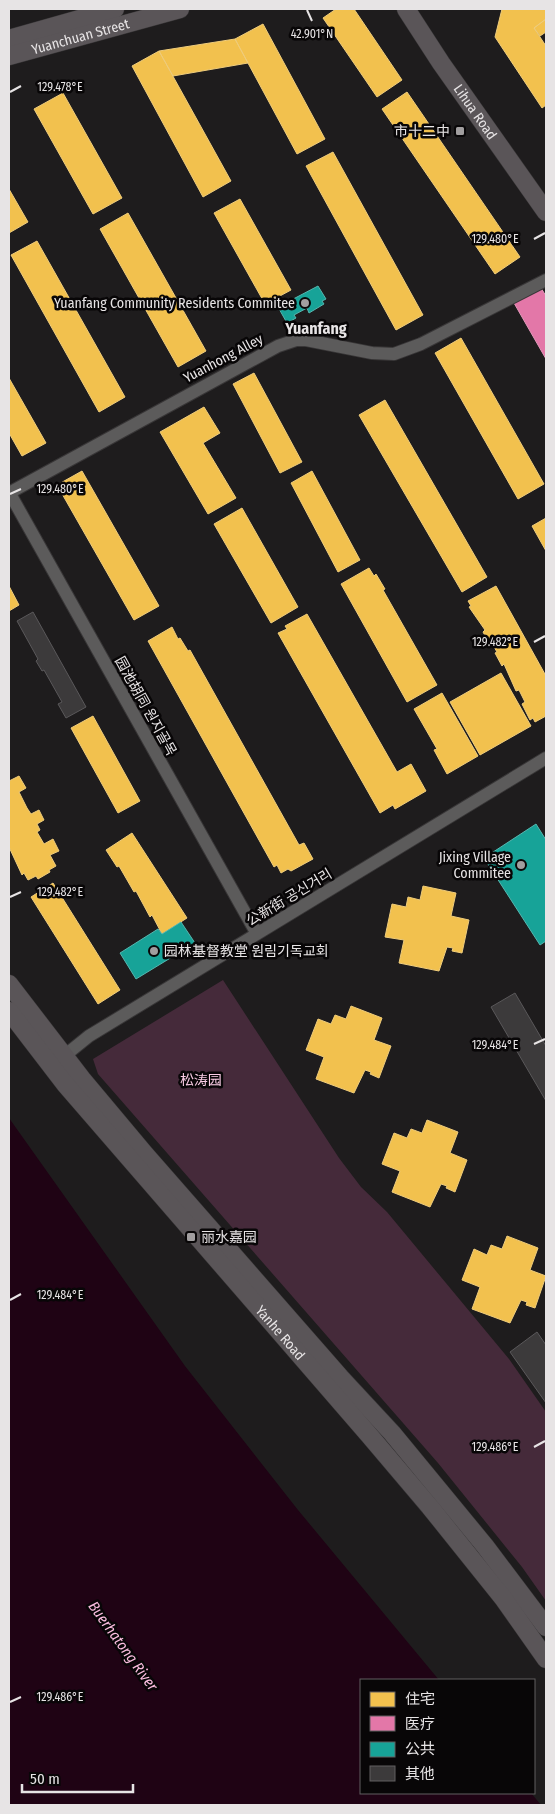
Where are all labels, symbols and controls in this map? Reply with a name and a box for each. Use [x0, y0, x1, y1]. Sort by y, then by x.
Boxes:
street label: Yuanchuan Street [30, 15, 132, 58]
text: 42.901°N [291, 27, 333, 41]
text: 129.478°E [37, 80, 83, 94]
street label: Lihua Road [450, 81, 500, 143]
place label: 市十二中 [394, 123, 450, 140]
marker: 市十二中 [454, 125, 466, 137]
text: 129.480°E [471, 232, 519, 246]
place label: Yuanfang Community Residents Commitee [54, 295, 295, 312]
marker: Yuanfang Community Residents Commitee [299, 297, 311, 309]
district label: Yuanfang [284, 319, 347, 338]
street label: Yuanhong Alley [181, 330, 267, 387]
text: 129.480°E [36, 482, 84, 496]
text: 129.482°E [472, 635, 518, 649]
street label: 园池胡同 원지골목 [111, 654, 180, 759]
place label: Jixing Village Commitee [439, 849, 511, 882]
marker: Jixing Village Commitee [515, 859, 527, 871]
street label: 公新街 공신거리 [243, 865, 335, 930]
text: 129.482°E [37, 885, 83, 899]
place label: 园林基督教堂 원림기독교회 [164, 943, 329, 960]
marker: 园林基督教堂 원림기독교회 [148, 945, 160, 957]
text: 129.484°E [472, 1038, 519, 1052]
park label: 松涛园 [180, 1072, 222, 1089]
place label: 丽水嘉园 [201, 1229, 257, 1246]
marker: 丽水嘉园 [185, 1231, 197, 1243]
text: 129.484°E [37, 1288, 84, 1302]
street label: Yanhe Road [252, 1302, 308, 1364]
text: 129.486°E [472, 1440, 519, 1454]
water label: Buerhatong River [84, 1598, 162, 1695]
legend [360, 1679, 535, 1794]
text: 129.486°E [37, 1690, 84, 1704]
text: 住宅 [405, 1690, 435, 1708]
text: 医疗 [405, 1715, 435, 1733]
text: 公共 [405, 1740, 435, 1758]
scale bar [22, 1762, 134, 1794]
text: 其他 [405, 1765, 435, 1783]
text: 50 m [30, 1770, 60, 1788]

